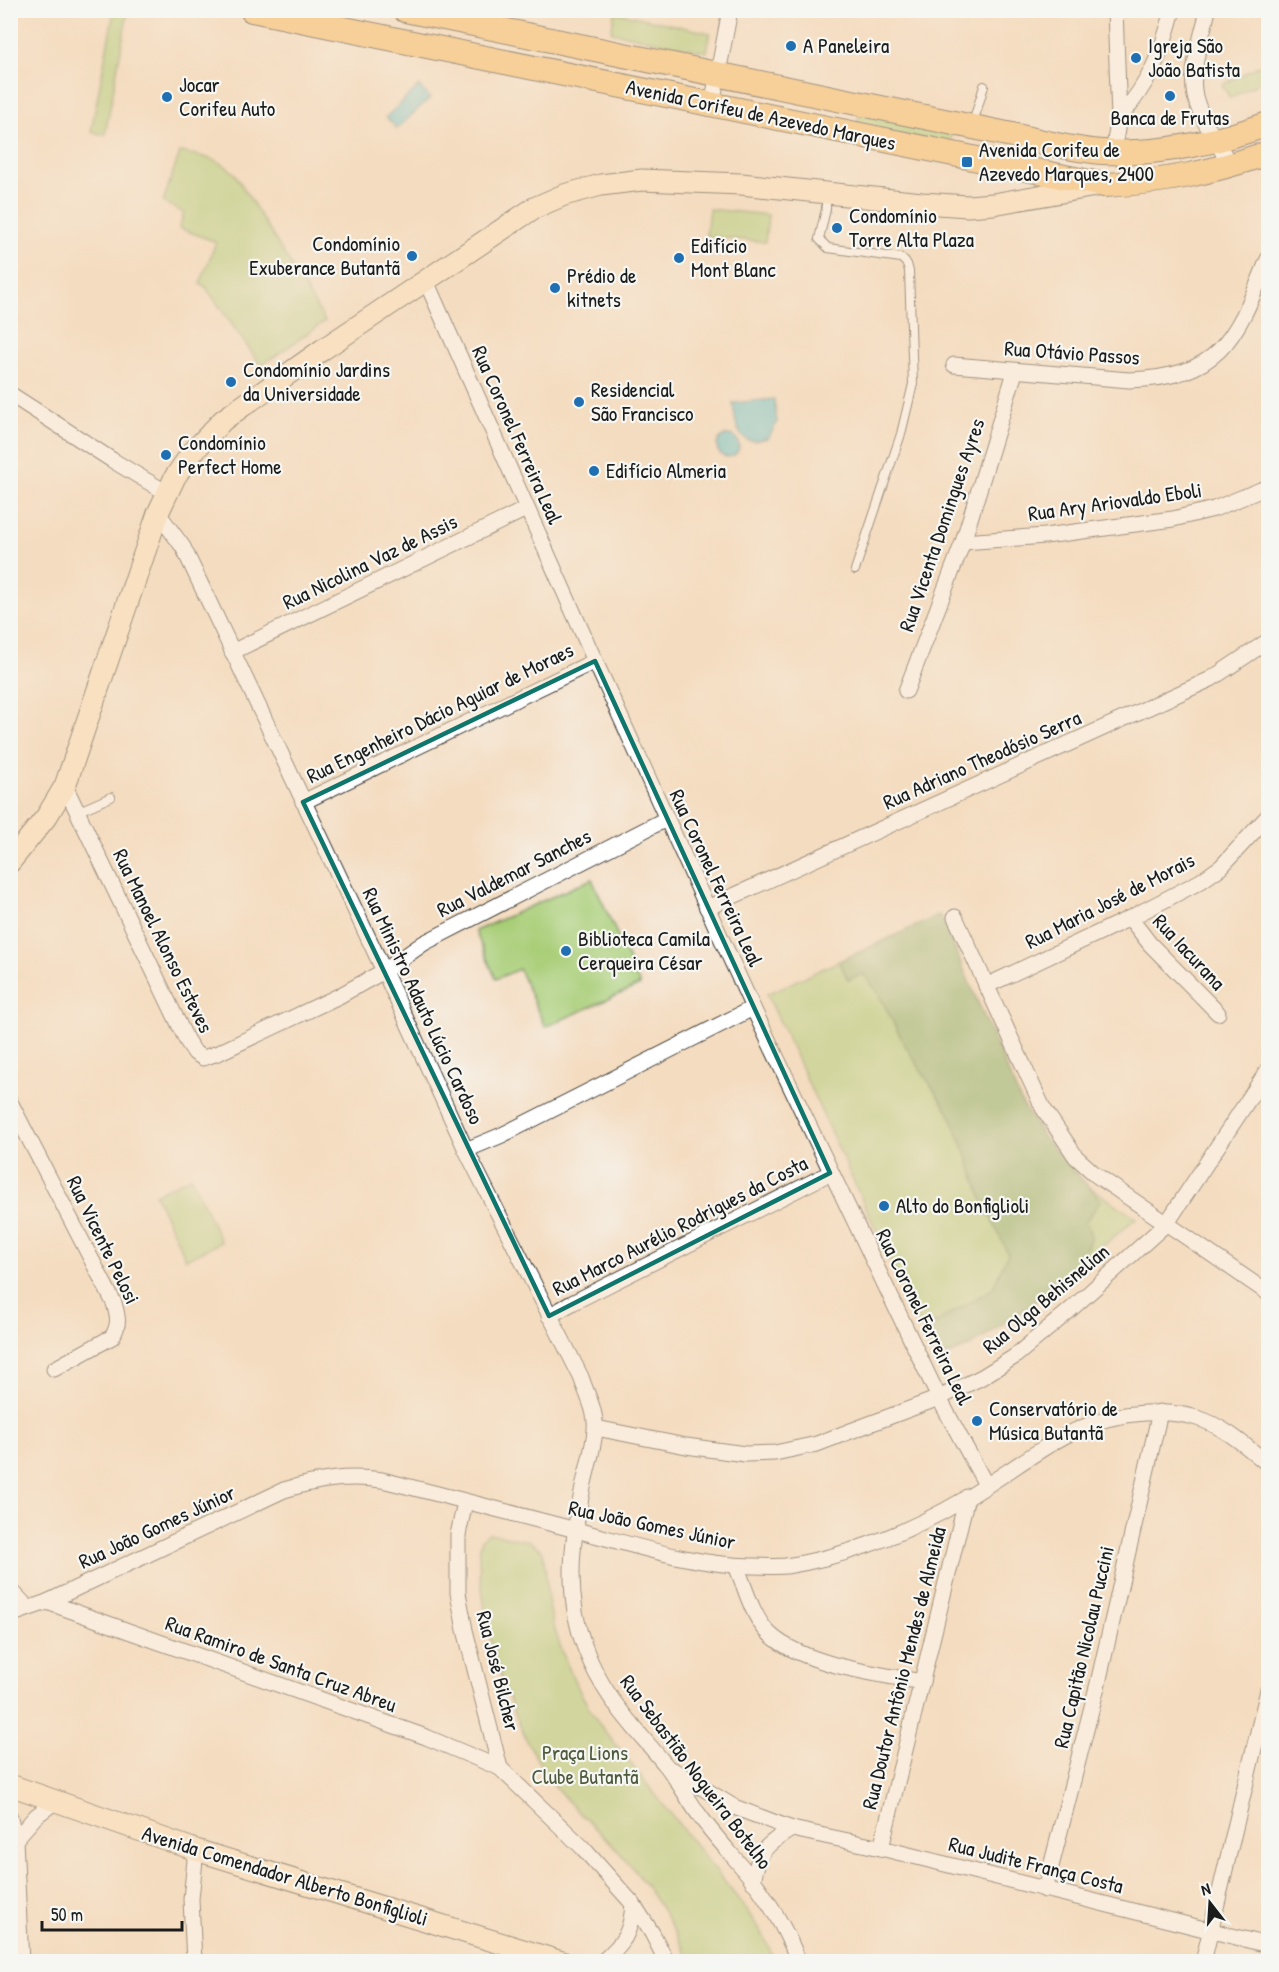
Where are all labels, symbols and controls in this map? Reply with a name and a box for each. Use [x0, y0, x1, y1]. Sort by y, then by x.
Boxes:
place label: A Paneleira [803, 31, 889, 60]
place label: Igreja São João Batista [1148, 31, 1240, 84]
marker: A Paneleira [784, 39, 798, 53]
marker: Igreja São João Batista [1129, 51, 1143, 65]
place label: Jocar Corifeu Auto [179, 70, 275, 123]
street label: Avenida Corifeu de Azevedo Marques [624, 72, 899, 157]
marker: Banca de Frutas [1163, 89, 1177, 103]
marker: Jocar Corifeu Auto [160, 90, 174, 104]
place label: Banca de Frutas [1111, 103, 1229, 132]
place label: Avenida Corifeu de Azevedo Marques, 2400 [979, 135, 1154, 188]
marker: Avenida Corifeu de Azevedo Marques, 2400 [960, 155, 974, 169]
place label: Condomínio Torre Alta Plaza [849, 201, 974, 254]
marker: Condomínio Torre Alta Plaza [830, 221, 844, 235]
place label: Condomínio Exuberance Butantã [249, 229, 400, 282]
place label: Edifício Mont Blanc [691, 231, 776, 284]
marker: Condomínio Exuberance Butantã [405, 249, 419, 263]
marker: Edifício Mont Blanc [672, 251, 686, 265]
place label: Prédio de kitnets [567, 261, 636, 314]
marker: Prédio de kitnets [548, 281, 562, 295]
street label: Rua Otávio Passos [1003, 333, 1141, 372]
street label: Rua Coronel Ferreira Leal [465, 341, 570, 529]
place label: Condomínio Jardins da Universidade [243, 355, 390, 408]
marker: Condomínio Jardins da Universidade [224, 375, 238, 389]
place label: Residencial São Francisco [591, 375, 693, 428]
marker: Residencial São Francisco [572, 395, 586, 409]
street label: Rua Vicenta Domingues Ayres [891, 415, 992, 635]
place label: Condomínio Perfect Home [178, 428, 282, 481]
marker: Condomínio Perfect Home [159, 448, 173, 462]
place label: Edifício Almeria [606, 456, 726, 485]
marker: Edifício Almeria [587, 464, 601, 478]
street label: Rua Ary Ariovaldo Eboli [1026, 475, 1204, 528]
street label: Rua Nicolina Vaz de Assis [278, 507, 462, 616]
street label: Rua Engenheiro Dácio Aguiar de Moraes [302, 635, 578, 790]
street label: Rua Adriano Theodósio Serra [878, 703, 1085, 816]
street label: Rua Coronel Ferreira Leal [663, 784, 770, 971]
street label: Rua Valdemar Sanches [432, 821, 596, 924]
street label: Rua Manoel Alonso Esteves [106, 844, 221, 1038]
street label: Rua Maria José de Morais [1020, 845, 1199, 956]
street label: Rua Ministro Adauto Lúcio Cardoso [356, 883, 491, 1129]
street label: Rua Iacurana [1146, 907, 1232, 996]
place label: Biblioteca Camila Cerqueira César [578, 924, 710, 977]
marker: Biblioteca Camila Cerqueira César [559, 944, 573, 958]
street label: Rua Marco Aurélio Rodrigues da Costa [547, 1148, 812, 1303]
street label: Rua Vicente Pelosi [60, 1171, 147, 1309]
place label: Alto do Bonfiglioli [896, 1191, 1029, 1220]
marker: Alto do Bonfiglioli [877, 1199, 891, 1213]
street label: Rua Coronel Ferreira Leal [869, 1224, 980, 1410]
street label: Rua Olga Behisnelian [976, 1237, 1115, 1360]
place label: Conservatório de Música Butantã [989, 1394, 1118, 1447]
marker: Conservatório de Música Butantã [970, 1414, 984, 1428]
street label: Rua João Gomes Júnior [74, 1478, 240, 1576]
street label: Rua João Gomes Júnior [566, 1493, 738, 1556]
street label: Rua Doutor Antônio Mendes de Almeida [854, 1524, 953, 1812]
street label: Rua Capitão Nicolau Puccini [1046, 1543, 1121, 1751]
street label: Rua Ramiro de Santa Cruz Abreu [162, 1608, 401, 1719]
street label: Rua José Bilcher [470, 1608, 527, 1734]
street label: Rua Sebastião Nogueira Botelho [614, 1669, 779, 1875]
park label: Praça Lions Clube Butantã [532, 1738, 638, 1791]
street label: Avenida Comendador Alberto Bonfiglioli [139, 1818, 432, 1933]
street label: Rua Judite França Costa [946, 1829, 1126, 1900]
north arrow [1180, 1873, 1240, 1933]
text: N [1198, 1877, 1213, 1900]
scale bar [42, 1894, 182, 1932]
text: 50 m [51, 1902, 83, 1927]

